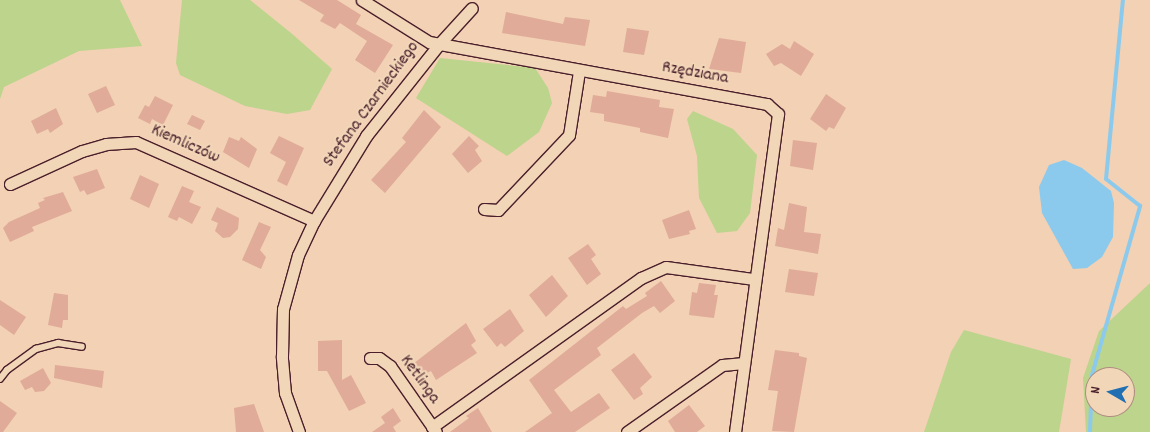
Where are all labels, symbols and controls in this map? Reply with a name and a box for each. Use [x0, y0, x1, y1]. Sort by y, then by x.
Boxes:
street label: Stefana Czarnieckiego [319, 38, 425, 172]
street label: Rzędziana [660, 58, 730, 90]
street label: Kiemliczów [147, 120, 223, 170]
street label: Ketlinga [394, 351, 444, 409]
north arrow [1085, 367, 1135, 417]
text: N [1086, 385, 1107, 395]

